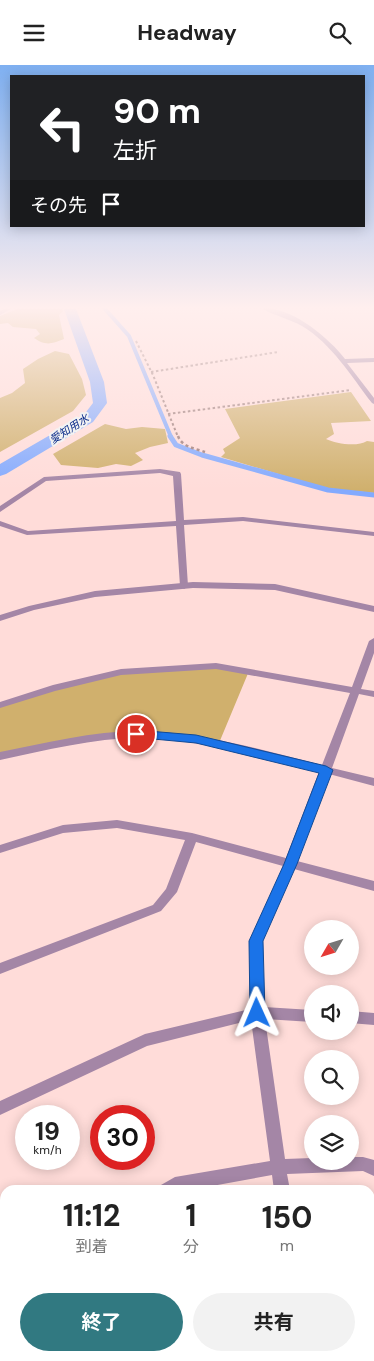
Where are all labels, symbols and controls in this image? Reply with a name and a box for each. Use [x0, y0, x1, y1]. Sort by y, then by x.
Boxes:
text: Headway [137, 18, 237, 47]
icon: menu [20, 19, 48, 47]
icon: search [326, 19, 354, 47]
text: 90 m [113, 88, 201, 134]
icon: left [30, 95, 95, 160]
text: 左折 [113, 136, 157, 165]
icon: arrive [97, 190, 125, 218]
text: その先 [30, 193, 87, 218]
water label: 愛知用水 [47, 411, 92, 447]
pin [115, 713, 157, 755]
icon: arrive [122, 720, 150, 748]
north arrow [304, 920, 359, 975]
map controls [304, 920, 359, 1170]
button: sound [304, 985, 359, 1040]
position arrow [230, 986, 282, 1038]
button: search [304, 1050, 359, 1105]
speed limit sign: 30 [90, 1105, 155, 1170]
text: 19 [35, 1115, 60, 1148]
button: layers [304, 1115, 359, 1170]
text: km/h [33, 1142, 62, 1158]
text: 11:12 [63, 1196, 120, 1235]
text: 1 [186, 1196, 196, 1235]
text: 150 [262, 1198, 312, 1237]
text: m [280, 1235, 294, 1256]
text: 到着 [75, 1236, 108, 1257]
text: 分 [183, 1236, 199, 1257]
button: 終了 [20, 1293, 183, 1351]
button: 共有 [193, 1293, 355, 1351]

